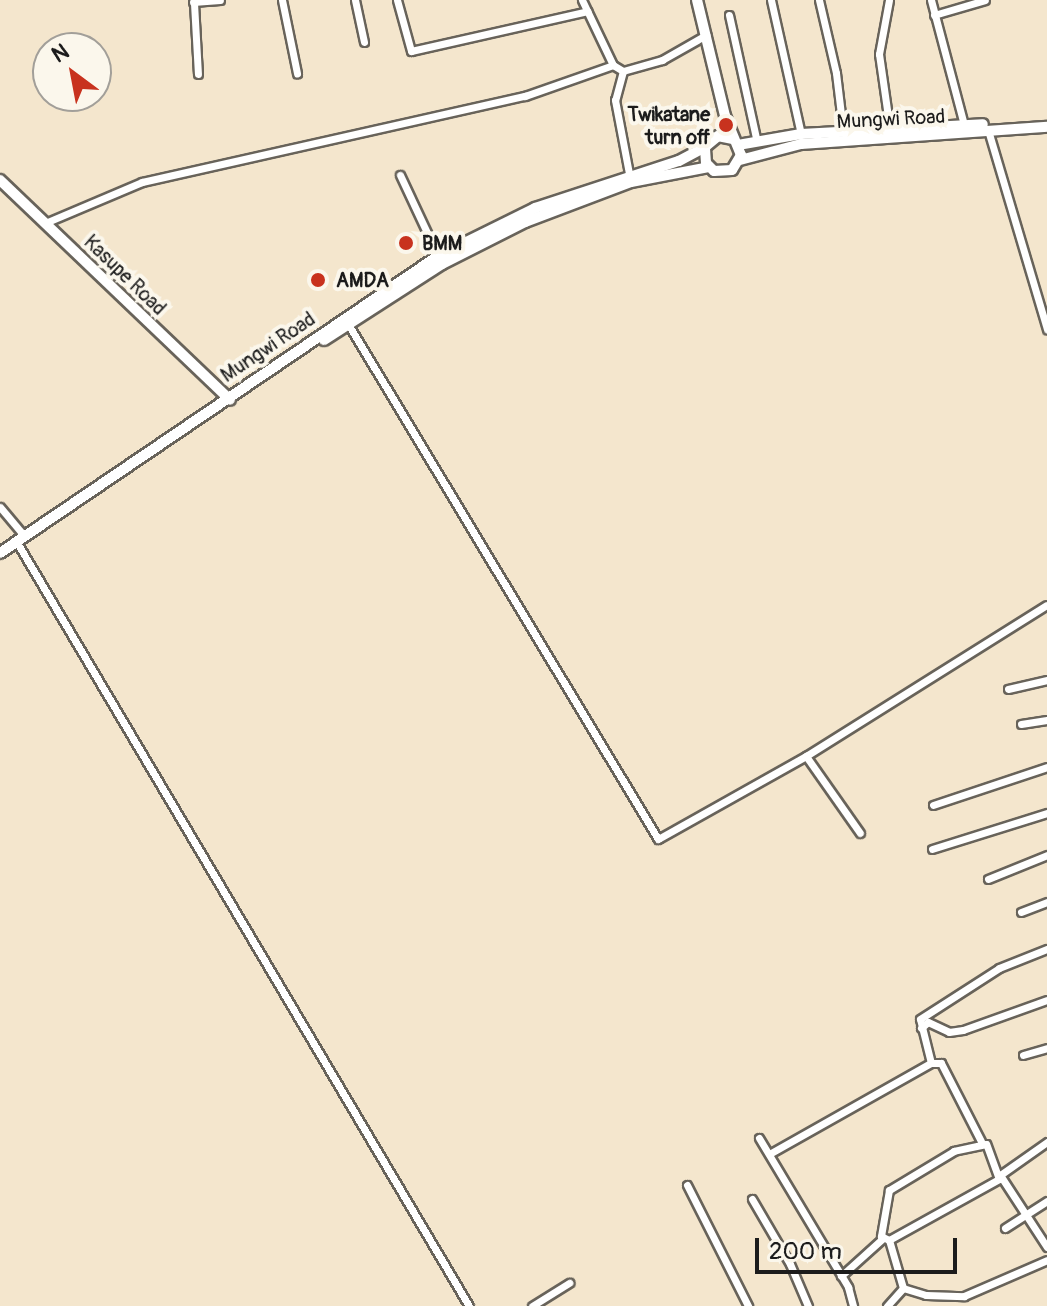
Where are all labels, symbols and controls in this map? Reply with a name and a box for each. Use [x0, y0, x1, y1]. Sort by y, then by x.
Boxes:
north arrow [32, 32, 112, 112]
text: N [47, 38, 74, 69]
place label: Twikatane turn off [627, 102, 710, 149]
street label: Mungwi Road [836, 104, 946, 134]
marker: Twikatane turn off [717, 116, 735, 134]
street label: Kasupe Road [79, 230, 171, 320]
place label: BMM [422, 231, 462, 255]
marker: BMM [397, 234, 415, 252]
place label: AMDA [336, 268, 389, 292]
marker: AMDA [307, 269, 329, 291]
street label: Mungwi Road [216, 307, 320, 387]
scale bar [759, 1222, 961, 1272]
text: 200 m [769, 1237, 842, 1266]

